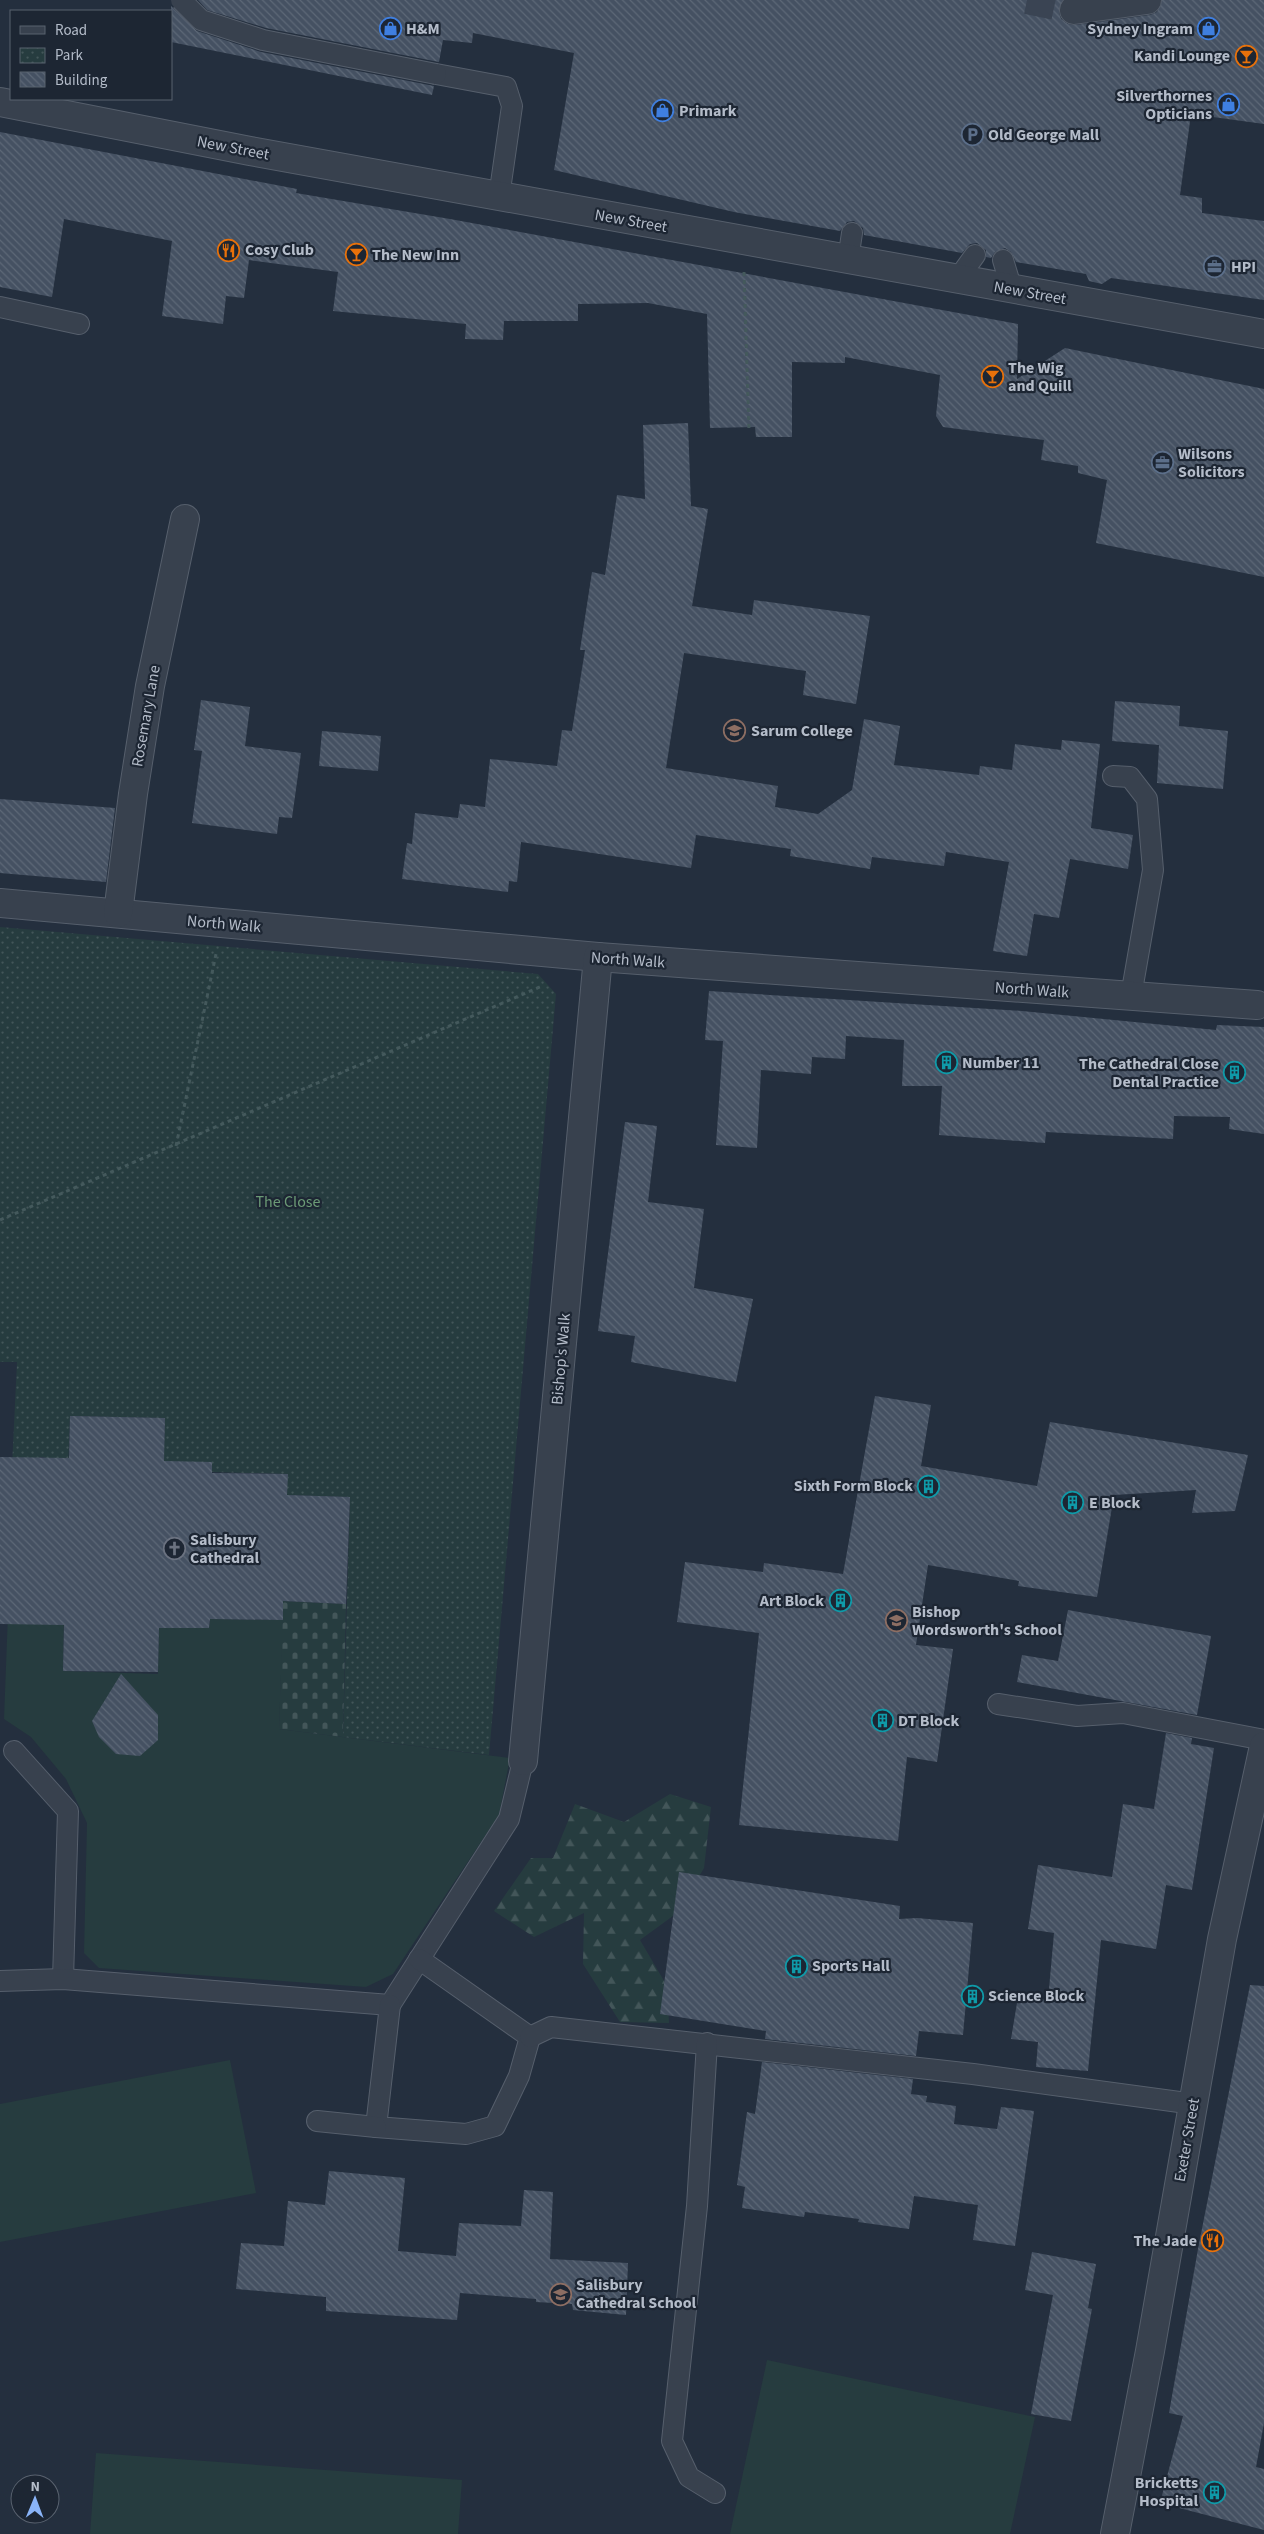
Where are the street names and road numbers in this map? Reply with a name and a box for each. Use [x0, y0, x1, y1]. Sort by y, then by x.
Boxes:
street label: New Street [195, 130, 272, 166]
street label: New Street [593, 204, 670, 238]
street label: New Street [992, 276, 1069, 310]
street label: Rosemary Lane [126, 663, 166, 768]
street label: North Walk [186, 910, 262, 938]
street label: North Walk [590, 946, 666, 974]
street label: North Walk [994, 976, 1070, 1004]
street label: Bishop's Walk [546, 1312, 576, 1406]
street label: Exeter Street [1169, 2096, 1205, 2184]

